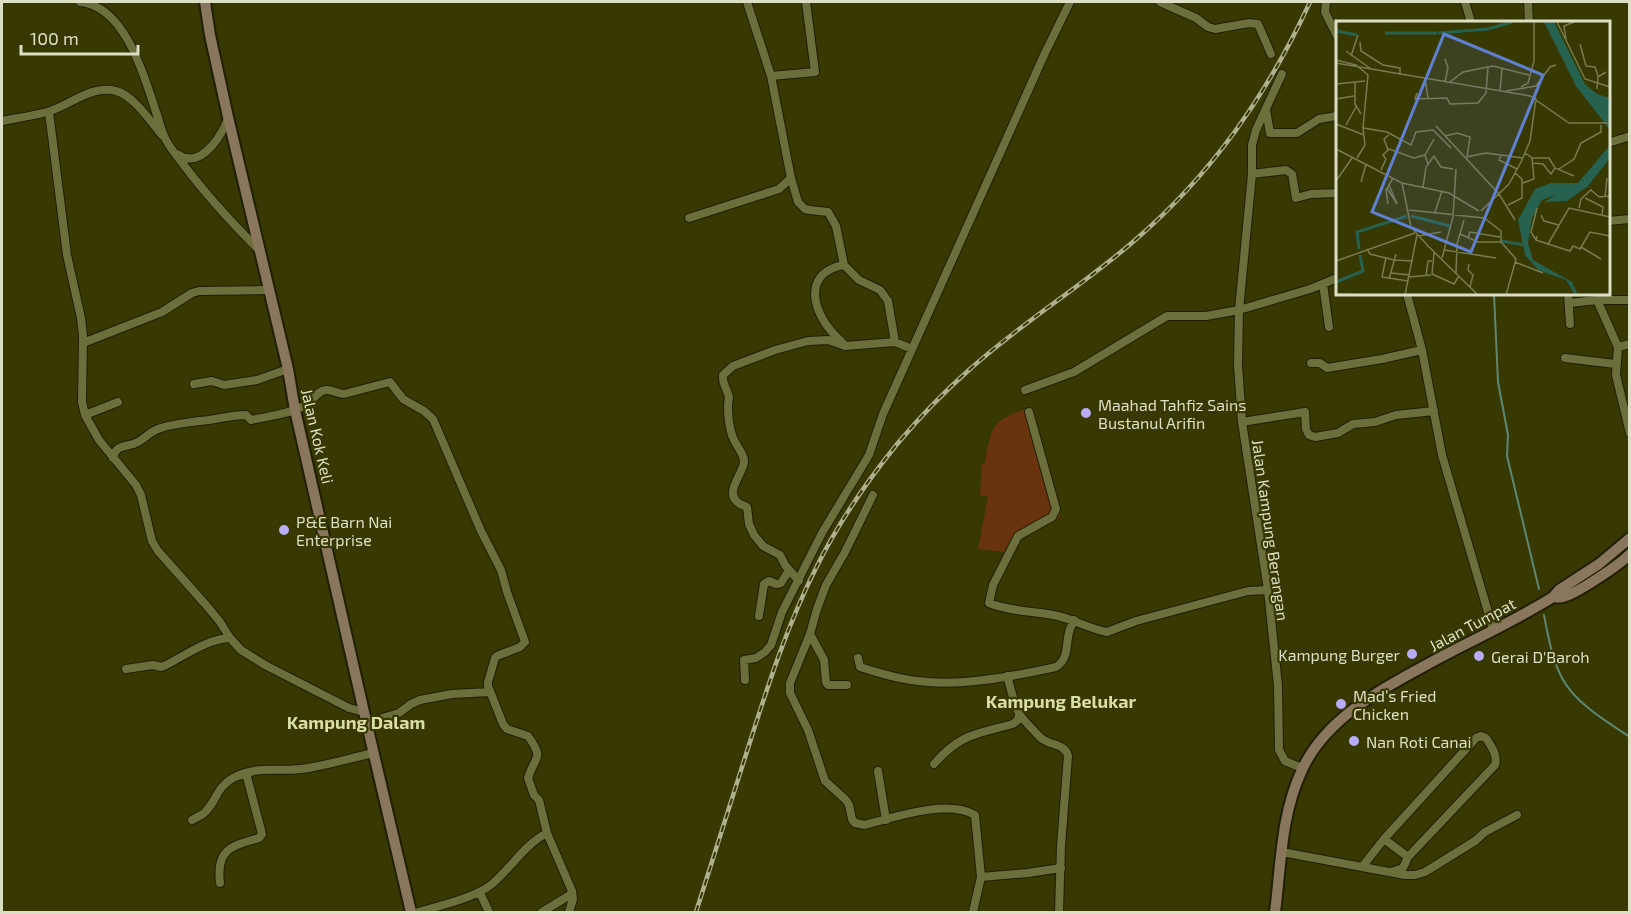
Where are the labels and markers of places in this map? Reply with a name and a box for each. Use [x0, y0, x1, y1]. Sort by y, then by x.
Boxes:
place label: Maahad Tahfiz Sains Bustanul Arifin [1098, 395, 1247, 432]
marker: Maahad Tahfiz Sains Bustanul Arifin [1079, 406, 1093, 420]
place label: P&E Barn Nai Enterprise [296, 512, 392, 549]
marker: P&E Barn Nai Enterprise [277, 523, 291, 537]
place label: Kampung Burger [1278, 645, 1401, 664]
marker: Kampung Burger [1405, 647, 1419, 661]
place label: Gerai D'Baroh [1491, 647, 1590, 666]
marker: Gerai D'Baroh [1472, 649, 1486, 663]
place label: Mad’s Fried Chicken [1353, 686, 1436, 723]
marker: Mad’s Fried Chicken [1334, 697, 1348, 711]
place label: Nan Roti Canai [1366, 732, 1471, 751]
marker: Nan Roti Canai [1347, 734, 1361, 748]

